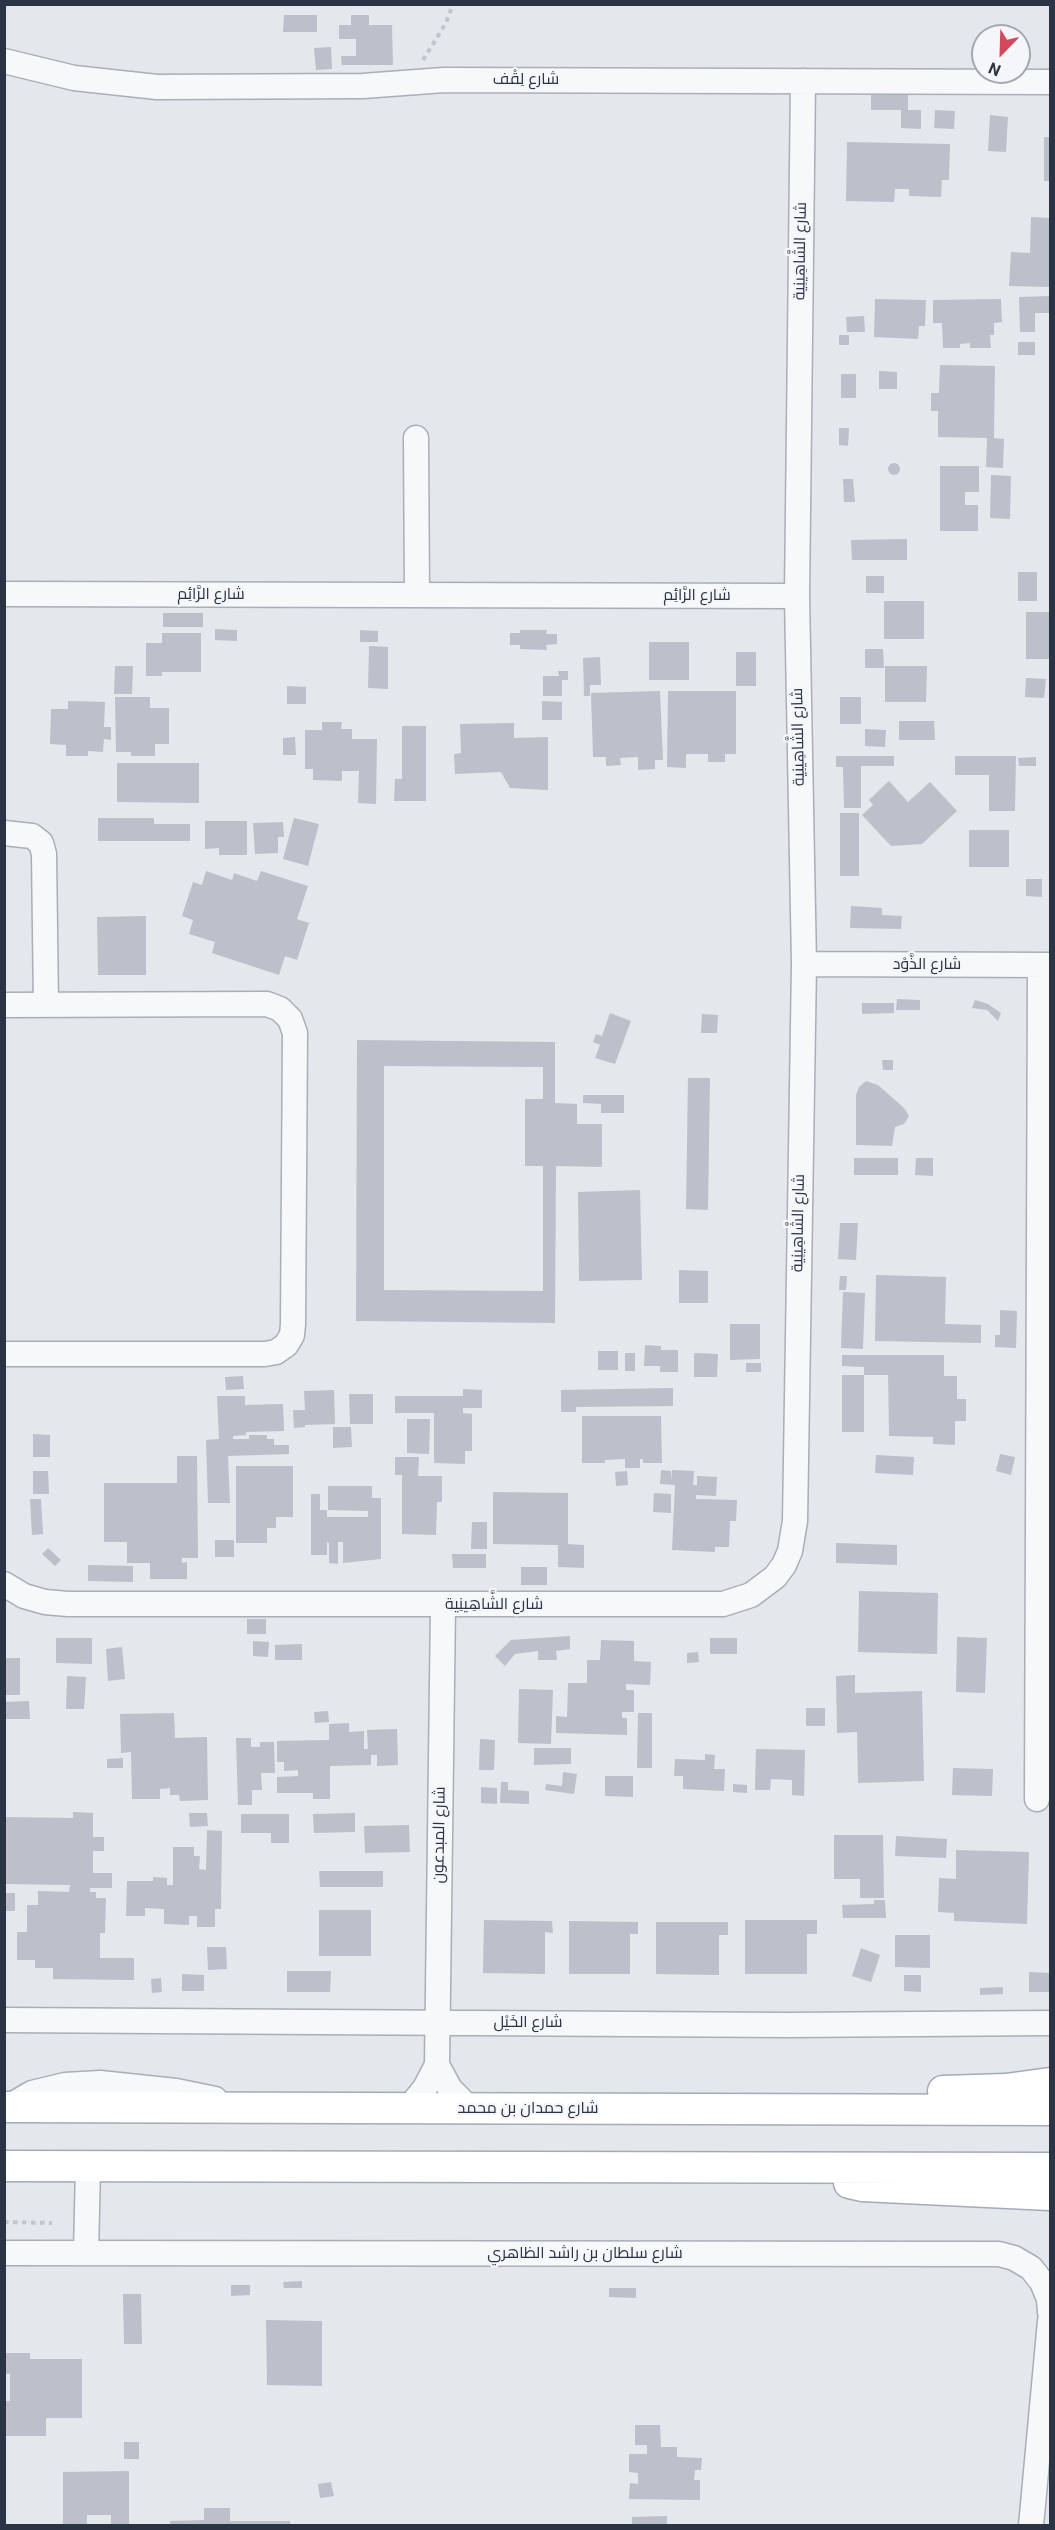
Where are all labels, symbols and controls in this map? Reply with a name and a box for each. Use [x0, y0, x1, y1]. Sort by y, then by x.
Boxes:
north arrow [971, 24, 1031, 84]
text: N [986, 58, 1003, 80]
street label: شارع لِقْف [493, 70, 559, 90]
street label: شارع الشَّاهِينِية [791, 202, 811, 300]
street label: شارع الرَّائِم [177, 585, 245, 605]
street label: شارع الرَّائِم [663, 586, 731, 606]
street label: شارع الشَّاهِينِية [789, 688, 809, 786]
street label: شارع الذَّوْد [893, 955, 961, 975]
street label: شارع الشَّاهِينِية [789, 1174, 809, 1272]
street label: شارع الشَّاهِينِية [445, 1595, 543, 1615]
street label: شارع المبدعون [430, 1786, 450, 1884]
street label: شارع الخَيْل [493, 2013, 563, 2033]
street label: شارع حمدان بن محمد [458, 2099, 598, 2119]
street label: شارع سلطان بن راشد الظاهري [487, 2244, 683, 2264]

